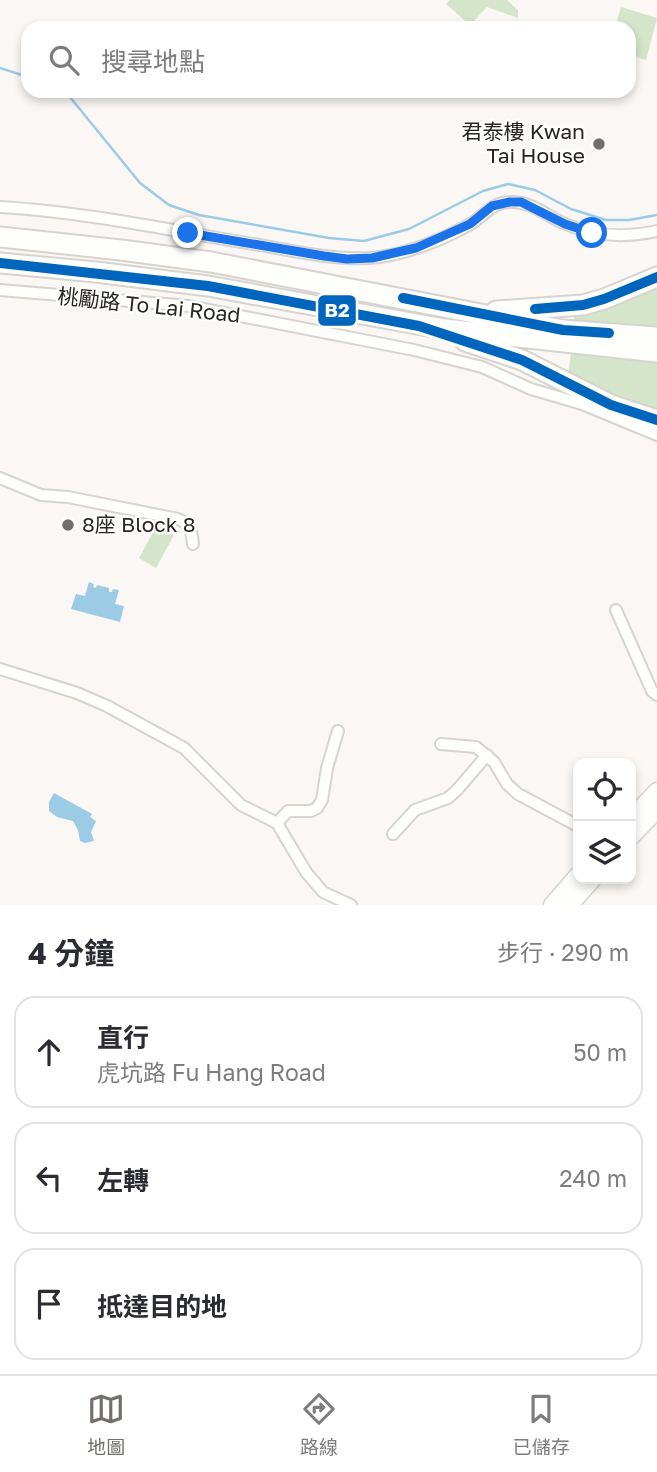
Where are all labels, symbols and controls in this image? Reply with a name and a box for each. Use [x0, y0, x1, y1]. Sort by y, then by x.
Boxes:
search box [21, 21, 636, 98]
icon: search [45, 41, 83, 79]
text: 搜尋地點 [101, 46, 205, 77]
place label: 君泰樓 Kwan Tai House [462, 118, 585, 168]
marker: 君泰樓 Kwan Tai House [591, 136, 607, 152]
route end [172, 217, 203, 248]
route start [576, 217, 607, 248]
street label: 桃勵路 To Lai Road [56, 282, 242, 328]
line badge: B2 [317, 294, 357, 327]
text: B2 [325, 298, 350, 321]
place label: 8座 Block 8 [82, 511, 196, 537]
marker: 8座 Block 8 [60, 517, 76, 533]
map controls [573, 758, 636, 884]
button: locate [573, 758, 636, 821]
button: layers [573, 821, 636, 884]
text: 4 分鐘 [28, 935, 114, 971]
text: 步行 · 290 m [497, 938, 629, 966]
text: 直行 [97, 1022, 149, 1053]
icon: ahead [30, 1033, 68, 1071]
text: 50 m [573, 1038, 627, 1066]
text: 虎坑路 Fu Hang Road [97, 1058, 326, 1086]
icon: left [30, 1159, 68, 1197]
text: 240 m [559, 1164, 627, 1192]
text: 左轉 [97, 1165, 149, 1196]
icon: arrive [30, 1285, 68, 1323]
text: 抵達目的地 [97, 1291, 227, 1322]
tab: 地圖 [87, 1390, 125, 1459]
tab: 路線 [300, 1390, 338, 1459]
tab: 已儲存 [513, 1390, 570, 1459]

